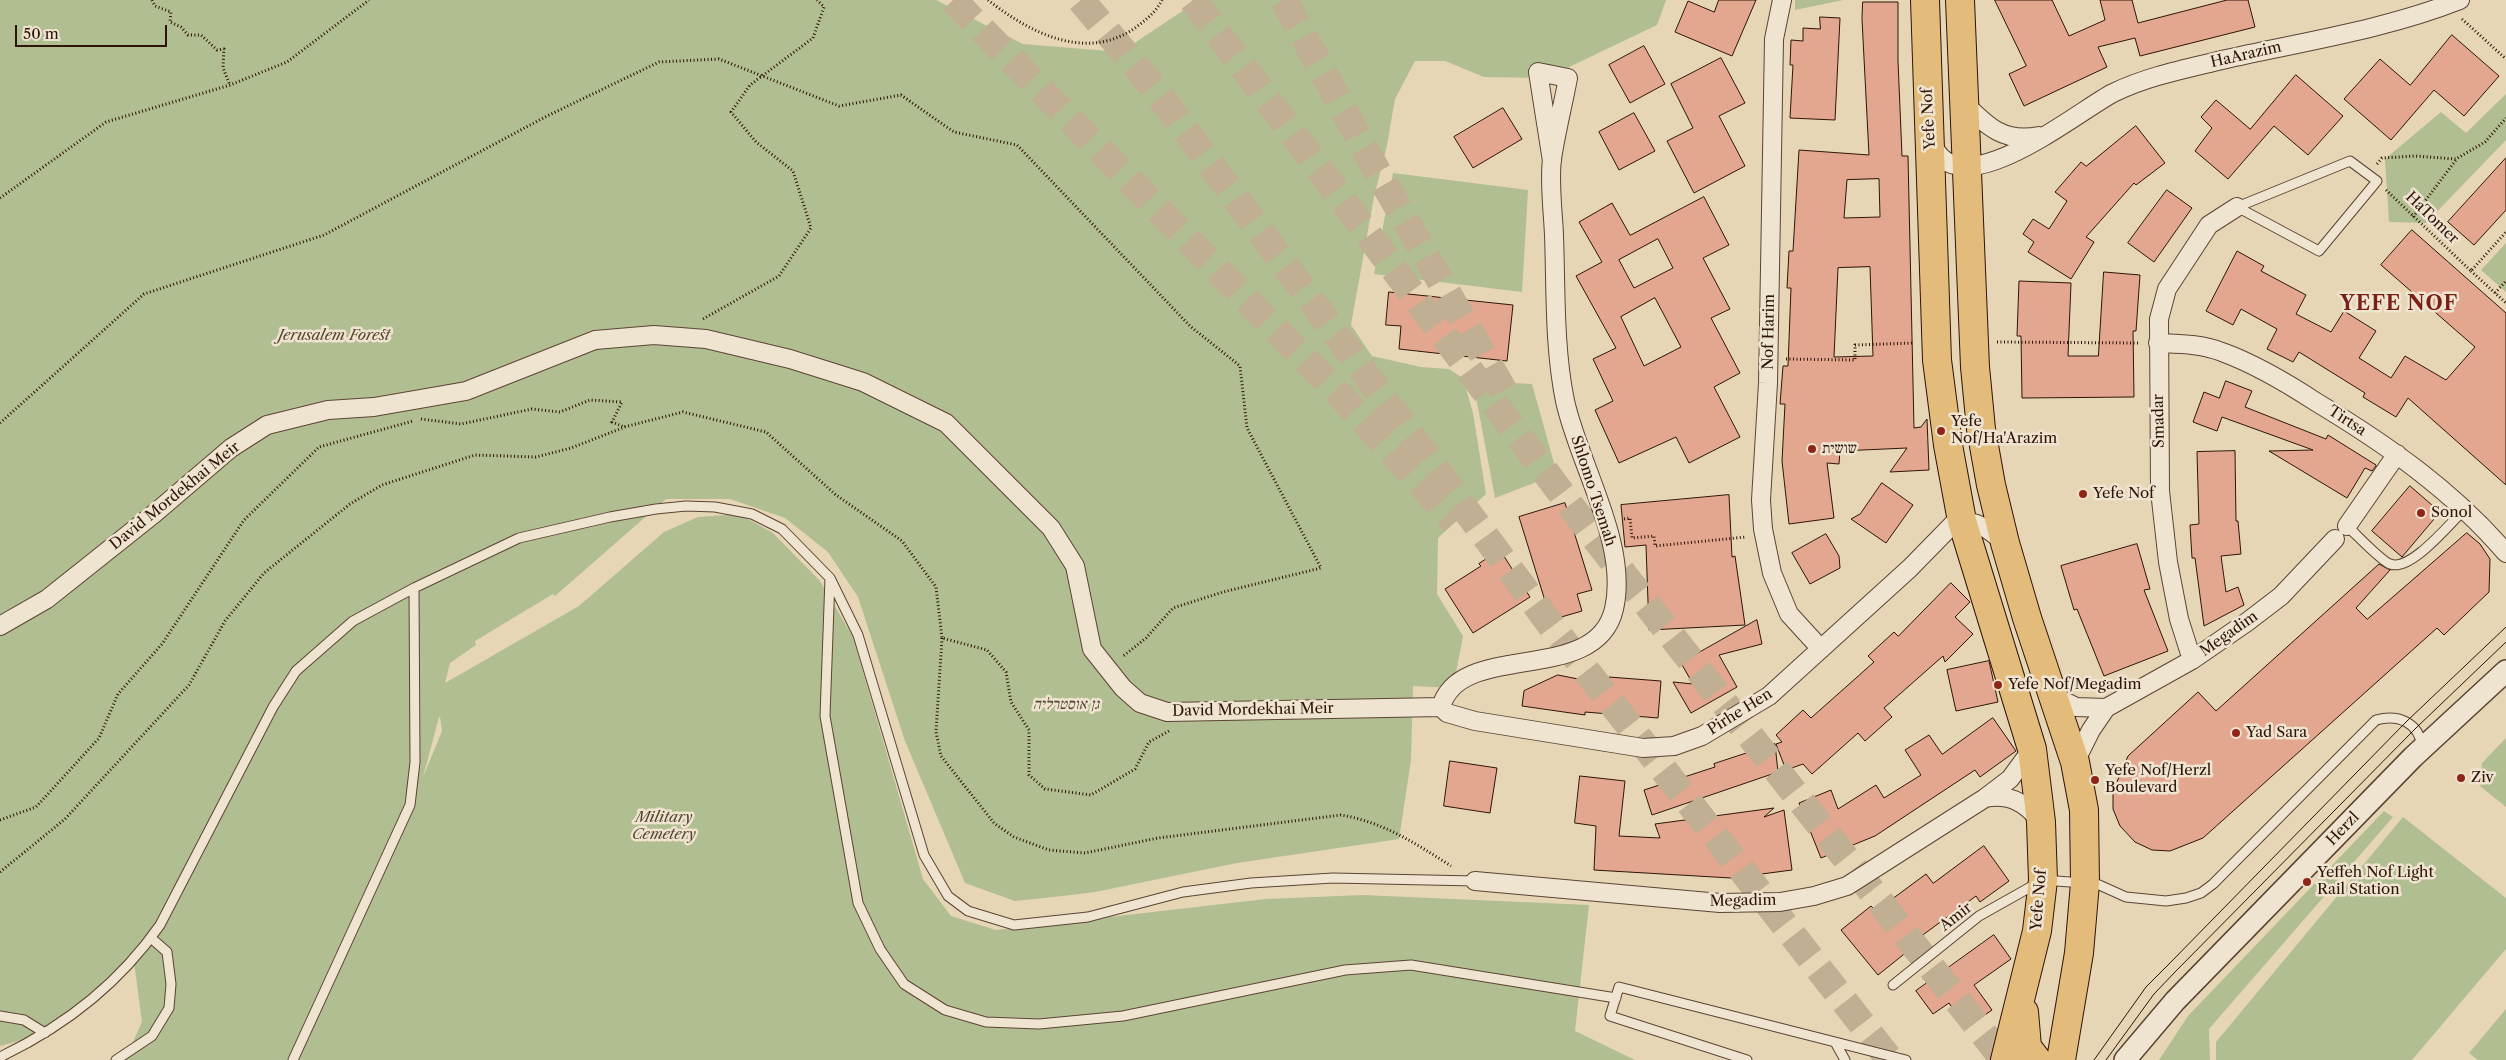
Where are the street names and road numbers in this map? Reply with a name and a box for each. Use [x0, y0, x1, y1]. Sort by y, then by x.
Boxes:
street label: HaArazim [2209, 38, 2283, 72]
street label: Yefe Nof [1918, 88, 1940, 150]
street label: HaTomer [2402, 188, 2462, 248]
street label: Nof Harim [1759, 294, 1779, 370]
street label: Smadar [2150, 394, 2168, 448]
street label: Tirtsa [2325, 402, 2369, 440]
street label: Shlomo Tsemah [1567, 433, 1619, 549]
street label: David Mordekhai Meir [106, 438, 244, 554]
street label: Megadim [2197, 608, 2261, 660]
street label: Pirhe Hen [1704, 685, 1776, 739]
street label: David Mordekhai Meir [1172, 700, 1334, 720]
street label: Herzl [2323, 809, 2363, 849]
street label: Yefe Nof [2027, 869, 2051, 931]
street label: Megadim [1710, 891, 1776, 911]
street label: Amir [1936, 899, 1976, 935]

